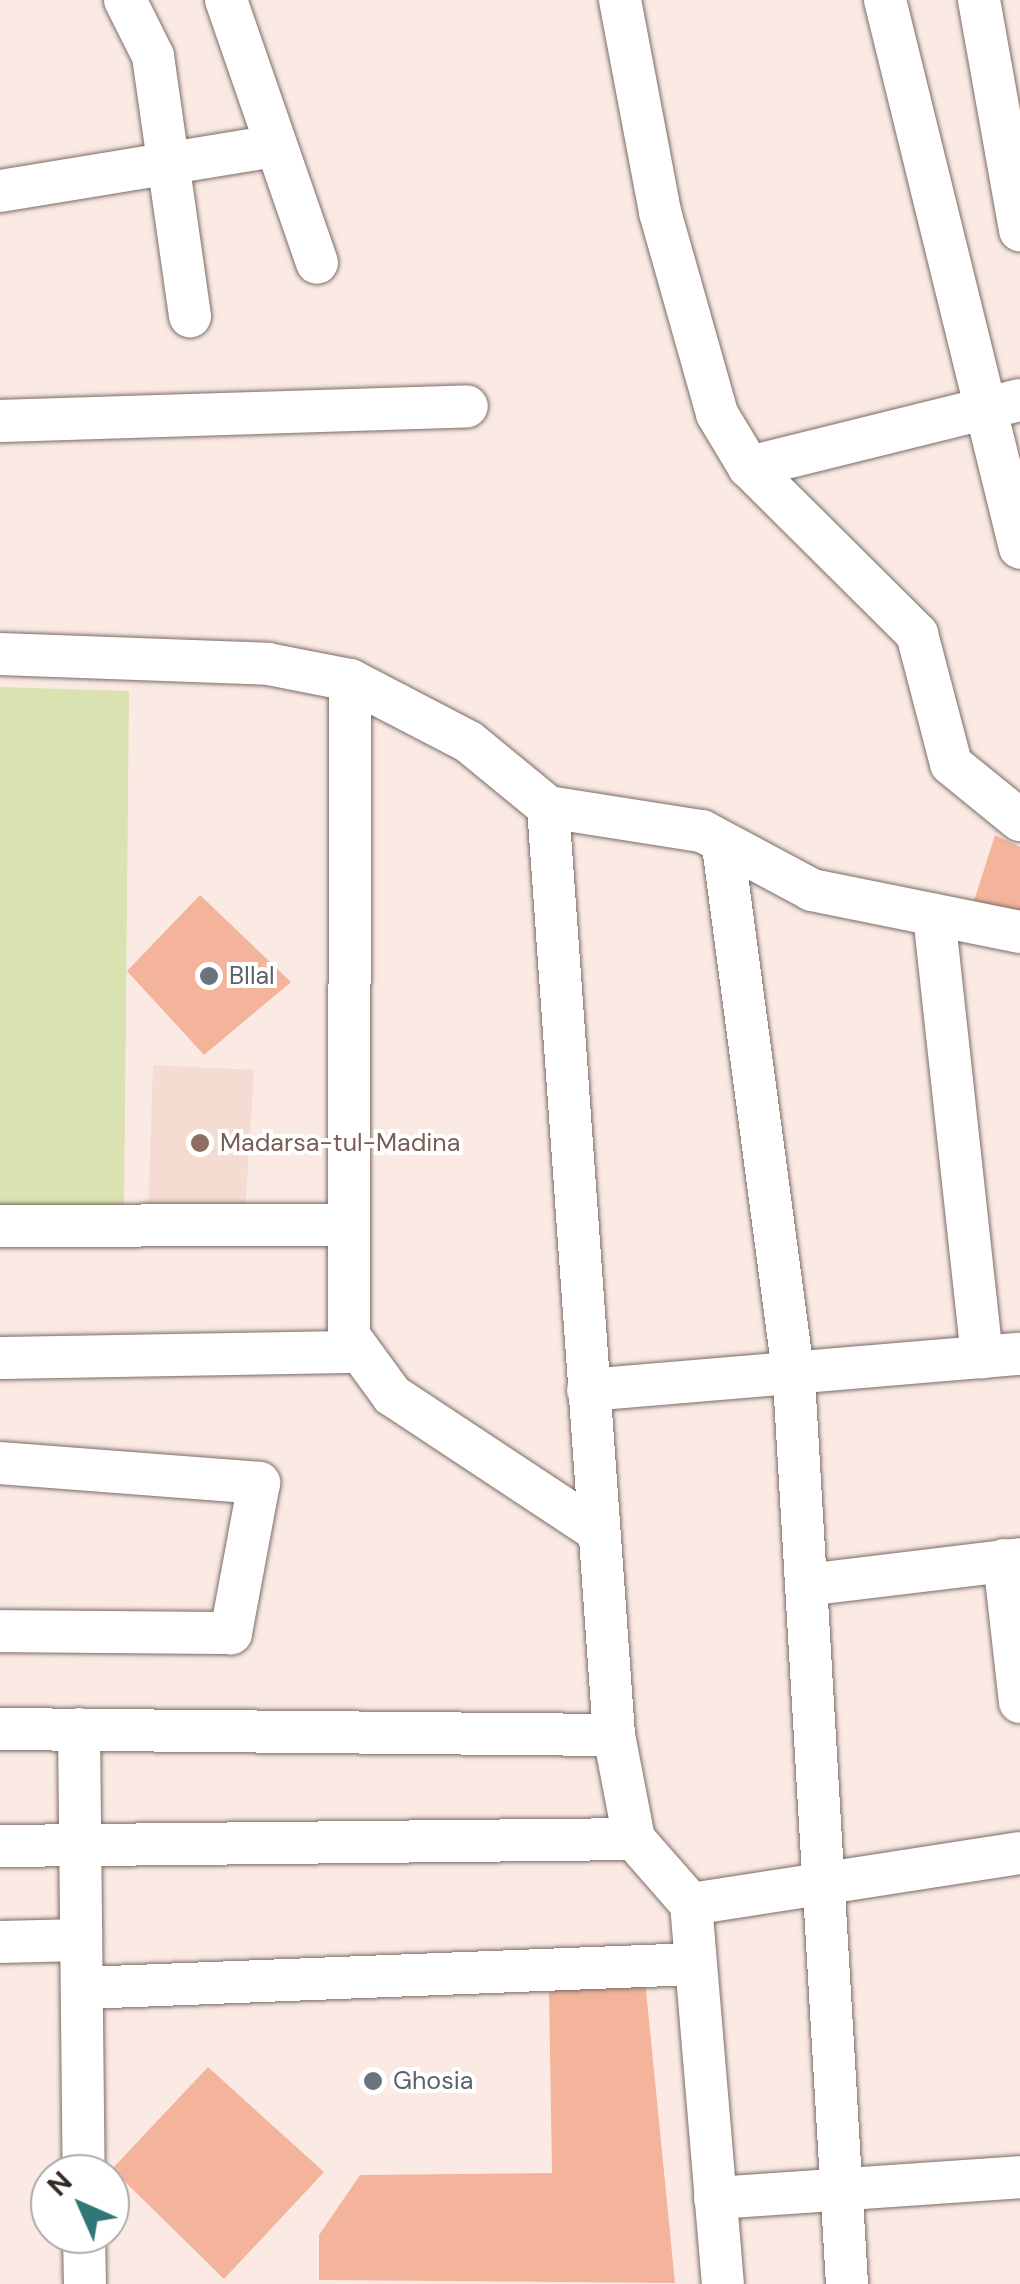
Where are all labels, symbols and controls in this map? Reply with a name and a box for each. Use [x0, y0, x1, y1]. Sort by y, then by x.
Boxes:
place label: BIlal [229, 961, 275, 991]
marker: BIlal [198, 965, 220, 987]
place label: Madarsa-tul-Madina [220, 1128, 460, 1158]
marker: Madarsa-tul-Madina [189, 1132, 211, 1154]
place label: Ghosia [393, 2066, 473, 2096]
marker: Ghosia [362, 2070, 384, 2092]
north arrow [30, 2154, 130, 2254]
text: N [40, 2164, 80, 2204]

